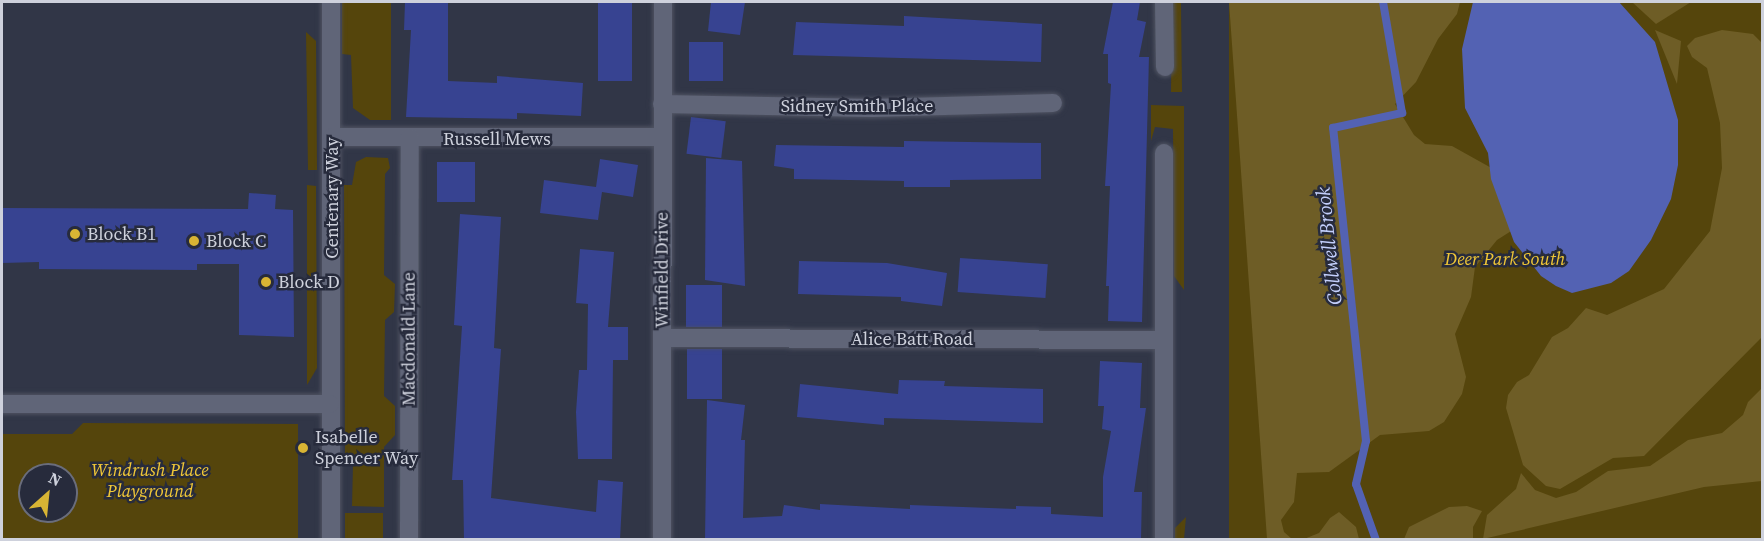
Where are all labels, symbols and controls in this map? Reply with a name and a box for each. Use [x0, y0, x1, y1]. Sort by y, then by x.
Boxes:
street label: Sidney Smith Place [781, 95, 933, 117]
street label: Russell Mews [443, 128, 551, 150]
street label: Centenary Way [321, 137, 343, 259]
water label: Collwell Brook [1311, 186, 1347, 306]
street label: Winfield Drive [651, 212, 673, 328]
place label: Block B1 [87, 223, 156, 245]
marker: Block B1 [68, 227, 82, 241]
place label: Block C [206, 230, 266, 252]
marker: Block C [187, 234, 201, 248]
park label: Deer Park South [1445, 248, 1565, 270]
place label: Block D [278, 271, 340, 293]
street label: Macdonald Lane [398, 272, 420, 406]
marker: Block D [259, 275, 273, 289]
street label: Alice Batt Road [851, 328, 973, 350]
place label: Isabelle Spencer Way [315, 427, 419, 470]
marker: Isabelle Spencer Way [296, 441, 310, 455]
park label: Windrush Place Playground [91, 460, 209, 502]
north arrow [18, 463, 78, 523]
text: N [45, 466, 65, 491]

